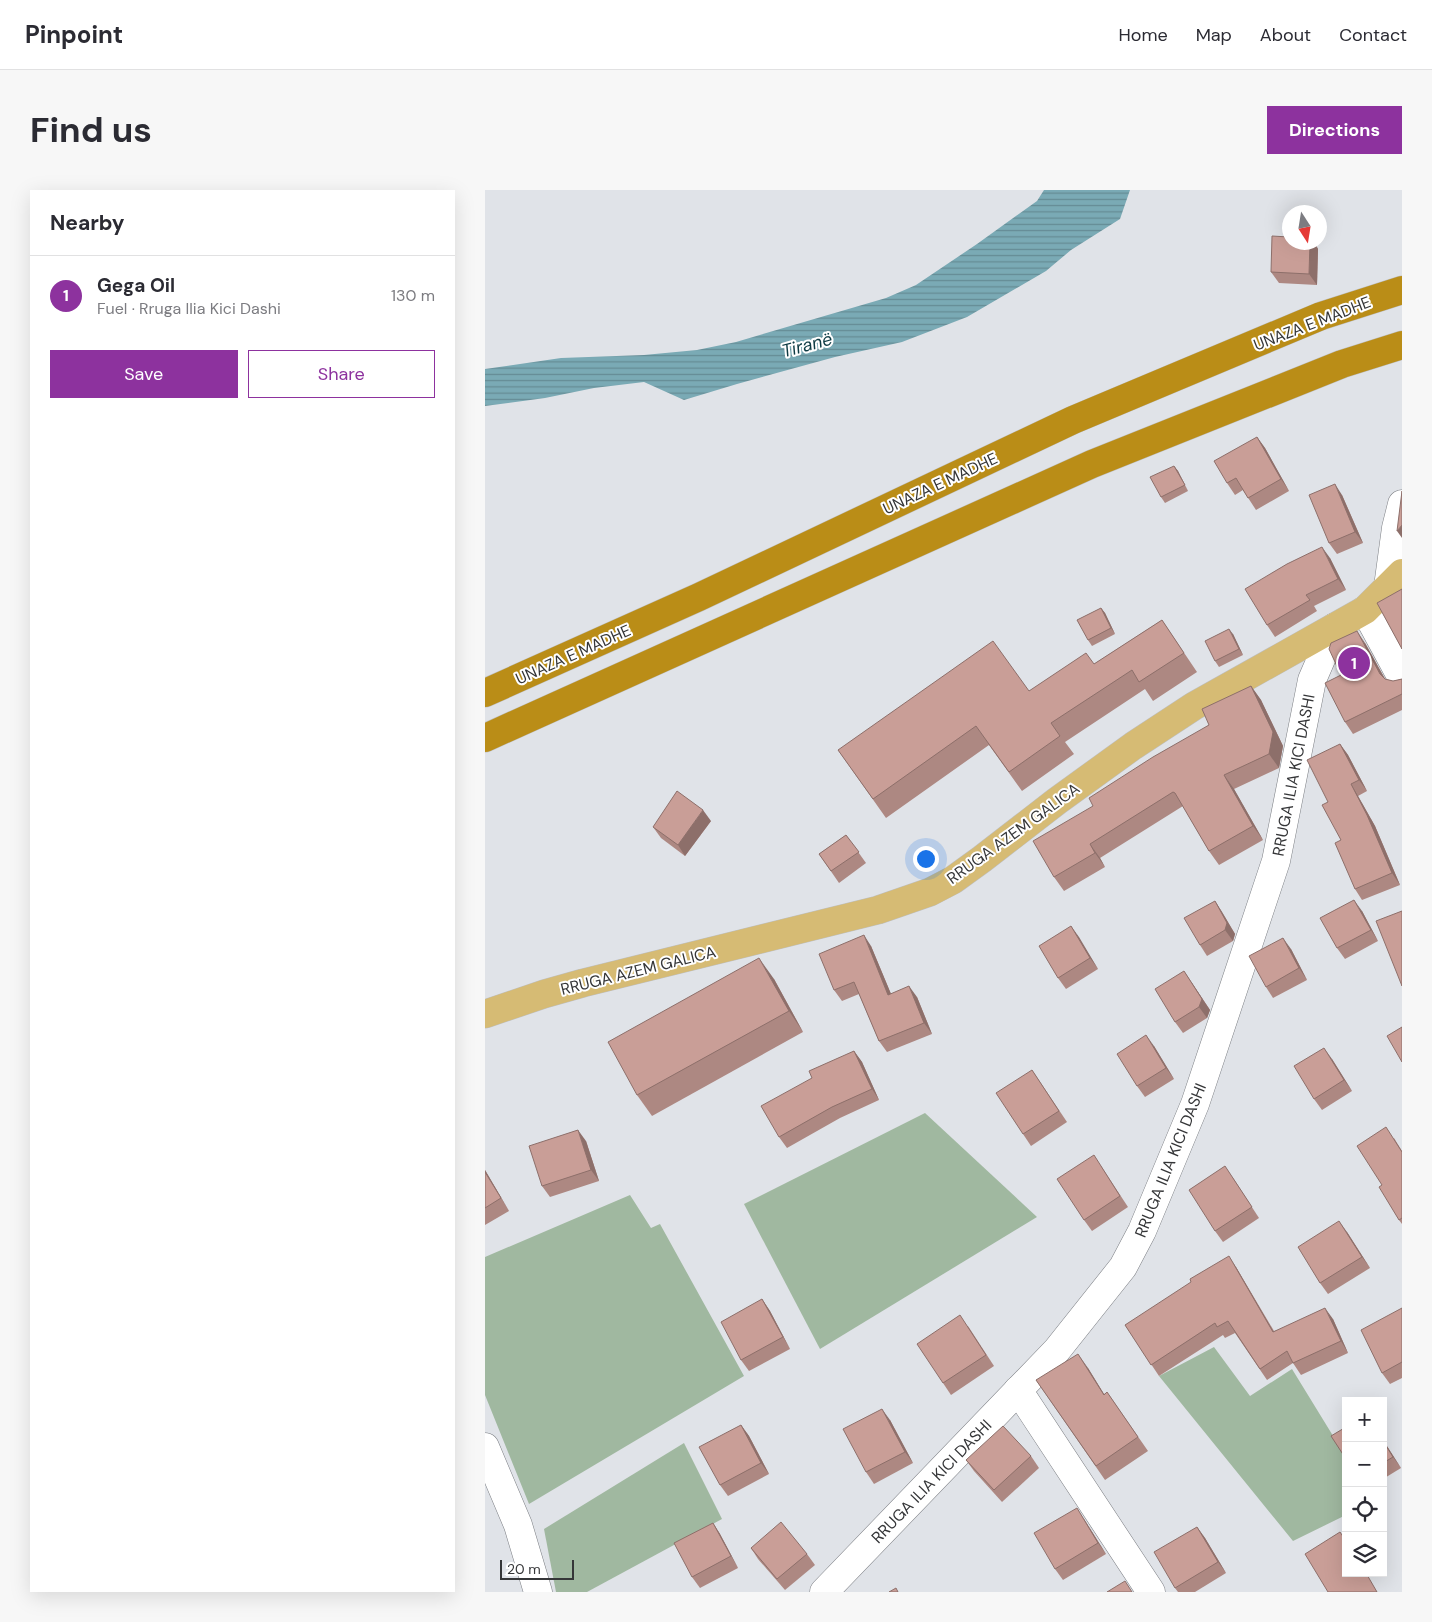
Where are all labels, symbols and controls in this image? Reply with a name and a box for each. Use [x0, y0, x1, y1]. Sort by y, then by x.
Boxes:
text: Pinpoint [25, 19, 123, 50]
text: Home [1118, 23, 1168, 47]
text: Map [1196, 23, 1232, 47]
text: About [1260, 23, 1311, 47]
text: Contact [1339, 23, 1407, 47]
button: Directions [1267, 106, 1402, 154]
text: Find us [30, 107, 152, 153]
north arrow [1282, 205, 1327, 250]
text: Nearby [50, 209, 124, 237]
text: Gega Oil [97, 273, 175, 298]
text: 1 [63, 285, 69, 306]
text: 130 m [391, 285, 435, 306]
street label: UNAZA E MADHE [1251, 291, 1374, 355]
text: Fuel · Rruga Ilia Kici Dashi [97, 298, 281, 319]
water label: Tiranë [779, 327, 835, 363]
button: Save [50, 350, 238, 398]
button: Share [248, 350, 435, 398]
street label: UNAZA E MADHE [880, 448, 1001, 519]
street label: UNAZA E MADHE [512, 620, 634, 689]
pin: 1 [1338, 644, 1370, 682]
street label: RRUGA ILIA KICI DASHI [1267, 692, 1320, 858]
street label: RRUGA AZEM GALICA [943, 778, 1084, 889]
your location [913, 846, 939, 872]
street label: RRUGA AZEM GALICA [558, 941, 718, 1000]
street label: RRUGA ILIA KICI DASHI [1130, 1080, 1211, 1240]
map controls [1342, 1397, 1387, 1577]
button: + [1342, 1397, 1387, 1442]
street label: RRUGA ILIA KICI DASHI [867, 1415, 996, 1548]
button: − [1342, 1442, 1387, 1487]
button: locate [1342, 1487, 1387, 1532]
button: layers [1342, 1532, 1387, 1577]
scale bar [500, 1557, 574, 1580]
text: 20 m [507, 1560, 541, 1578]

